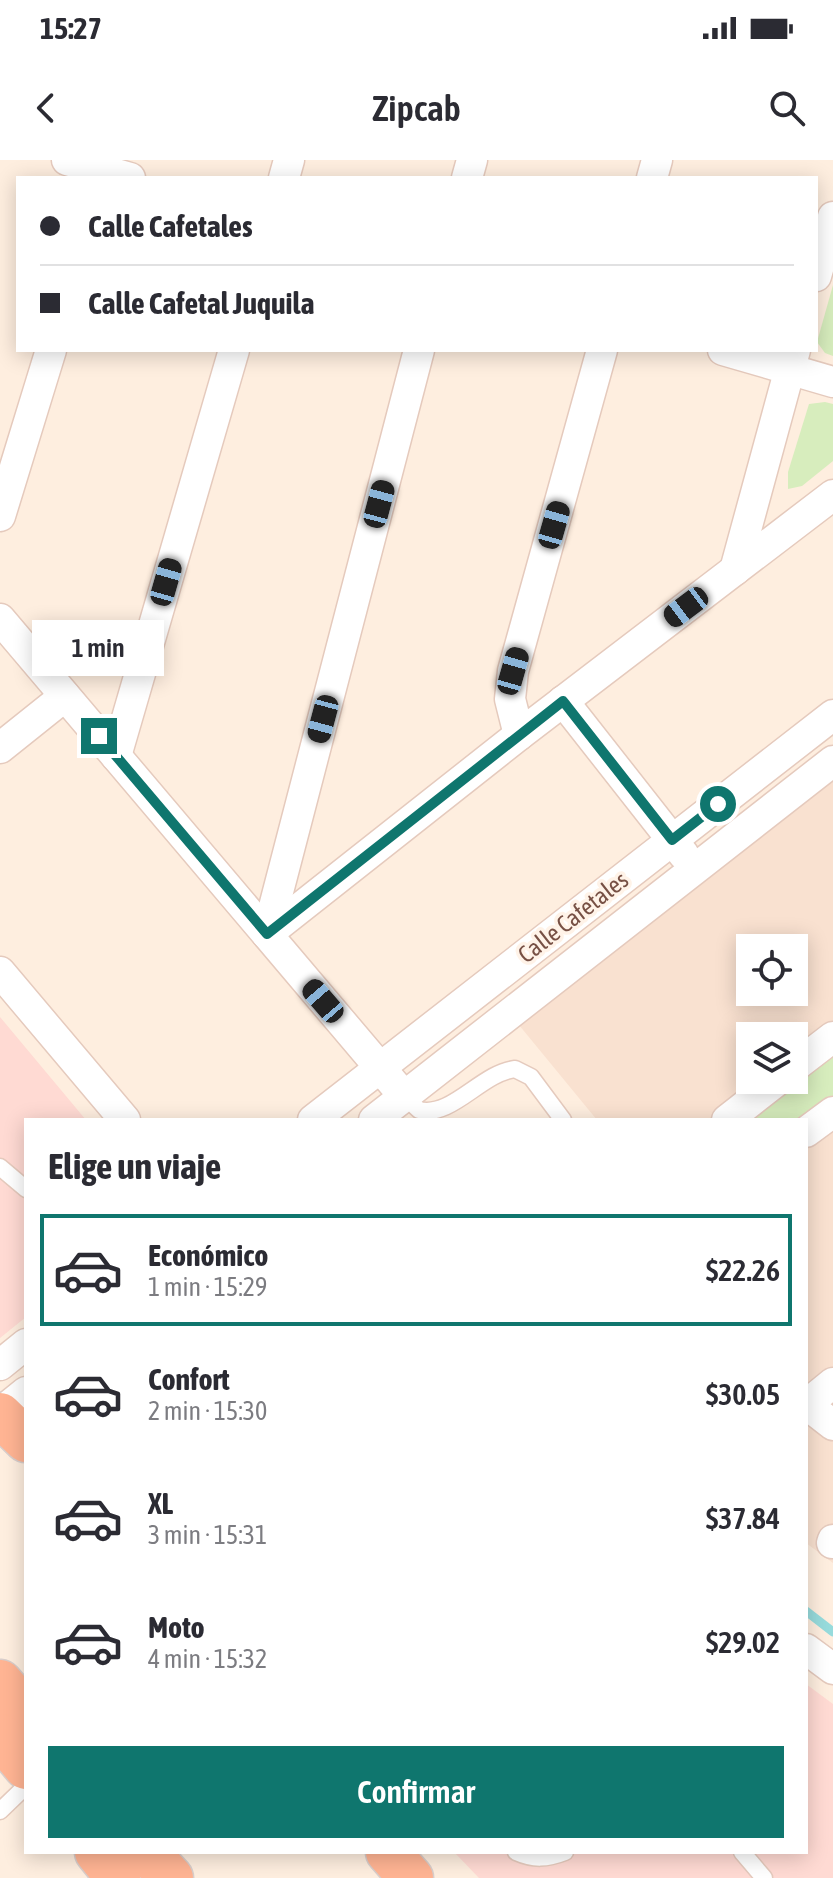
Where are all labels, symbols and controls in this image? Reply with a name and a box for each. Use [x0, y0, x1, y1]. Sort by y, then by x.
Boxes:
text: 15:27 [40, 11, 102, 45]
icon: back [24, 86, 68, 130]
icon: search [765, 86, 809, 130]
text: Zipcab [372, 87, 461, 129]
text: Calle Cafetales [88, 209, 253, 243]
text: Calle Cafetal Juquila [88, 286, 314, 320]
car [361, 478, 397, 530]
car [536, 499, 572, 551]
car [148, 556, 184, 608]
car [660, 583, 712, 631]
callout: 1 min [33, 620, 165, 676]
text: 1 min [71, 633, 125, 663]
car [495, 645, 531, 697]
car [305, 693, 341, 745]
route end [81, 718, 117, 754]
route start [700, 786, 736, 822]
street label: Calle Cafetales [513, 866, 633, 968]
map controls [736, 934, 808, 1094]
button: locate [736, 934, 808, 1006]
car [298, 975, 348, 1027]
button: layers [736, 1022, 808, 1094]
text: Elige un viaje [48, 1145, 221, 1187]
icon: car [52, 1234, 124, 1306]
text: Económico [148, 1238, 268, 1272]
text: $22.26 [706, 1253, 780, 1287]
text: 1 min · 15:29 [148, 1272, 267, 1302]
icon: car [52, 1358, 124, 1430]
text: Confort [148, 1362, 230, 1396]
text: $30.05 [706, 1377, 780, 1411]
text: 2 min · 15:30 [148, 1396, 267, 1426]
icon: car [52, 1482, 124, 1554]
text: XL [148, 1486, 173, 1520]
text: $37.84 [706, 1501, 780, 1535]
text: 3 min · 15:31 [148, 1520, 267, 1550]
icon: car [52, 1606, 124, 1678]
text: Moto [148, 1610, 205, 1644]
text: $29.02 [706, 1625, 780, 1659]
text: 4 min · 15:32 [148, 1644, 267, 1674]
button: Confirmar [48, 1746, 784, 1838]

